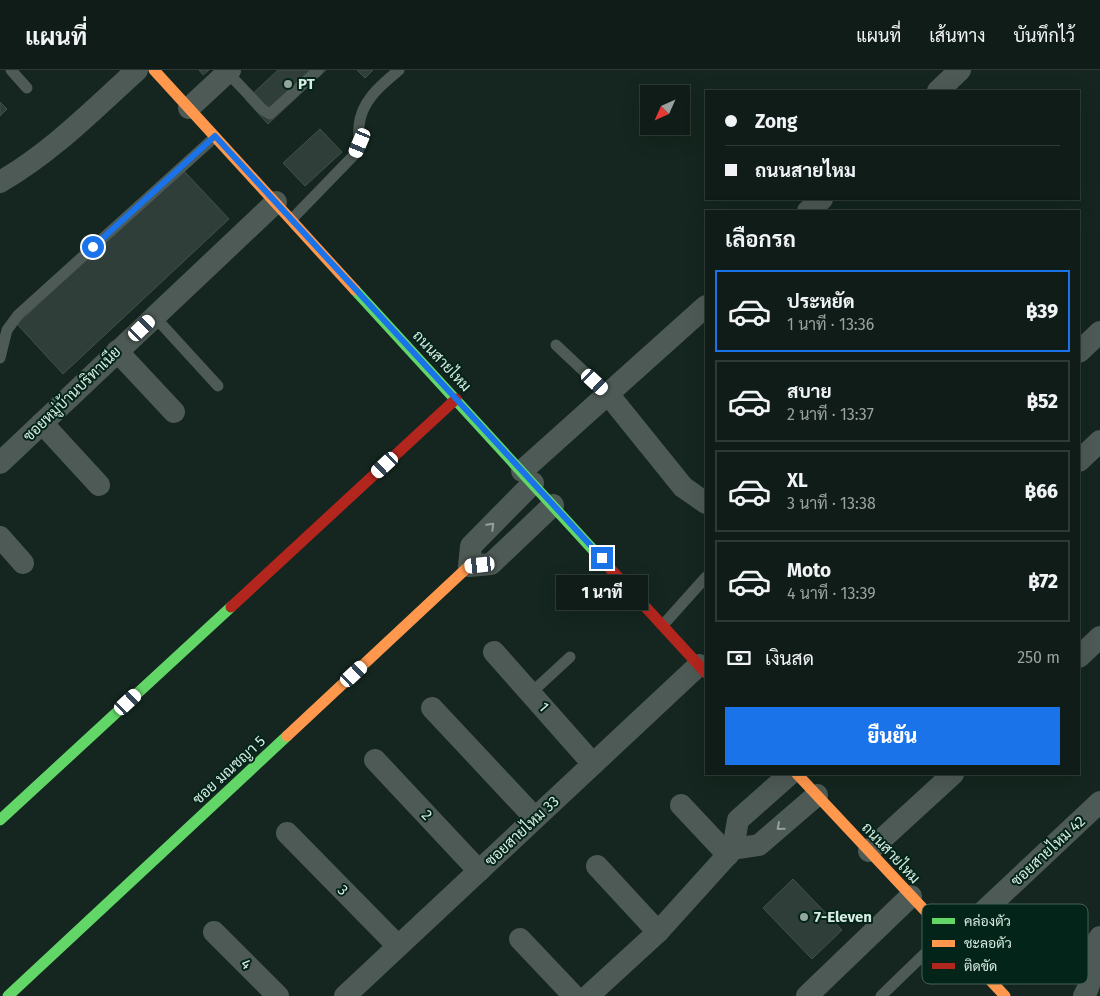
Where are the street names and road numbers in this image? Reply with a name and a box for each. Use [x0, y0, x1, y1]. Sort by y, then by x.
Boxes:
street label: ถนนสายไหม [409, 326, 476, 395]
street label: ซอยหมู่บ้านบริทาเนีย [19, 342, 125, 446]
street label: 1 [535, 699, 553, 715]
street label: ซอย มณชญา 5 [189, 732, 269, 808]
street label: ซอยสายไหม 33 [481, 791, 563, 870]
street label: 2 [418, 806, 436, 824]
street label: ซอยสายไหม 42 [1006, 811, 1089, 890]
street label: ถนนสายไหม [858, 818, 925, 887]
street label: 3 [334, 881, 352, 899]
street label: 4 [237, 955, 255, 973]

